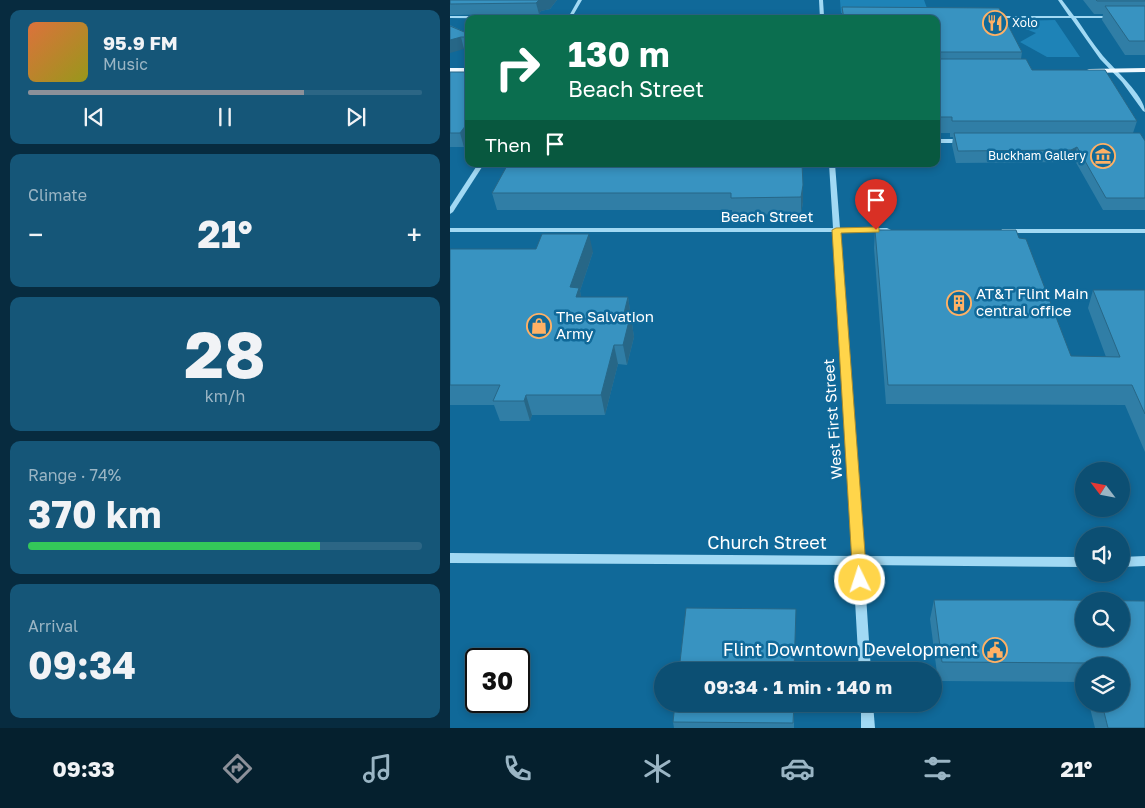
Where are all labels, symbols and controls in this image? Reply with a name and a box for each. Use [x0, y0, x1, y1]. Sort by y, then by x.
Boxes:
restaurant icon: Xolo [982, 10, 1008, 36]
place label: Xolo [1012, 15, 1038, 30]
text: 95.9 FM [103, 31, 178, 54]
text: 130 m [568, 33, 670, 75]
icon: right [485, 35, 550, 100]
text: Music [103, 54, 148, 74]
text: Beach Street [568, 75, 704, 102]
icon: previous [80, 103, 108, 131]
icon: pause [211, 103, 239, 131]
icon: next [342, 103, 370, 131]
icon: arrive [541, 130, 569, 158]
text: Then [485, 133, 531, 156]
museum icon: Buckham Gallery [1090, 143, 1116, 169]
place label: Buckham Gallery [988, 148, 1086, 163]
pin [855, 179, 897, 230]
text: Climate [28, 185, 87, 205]
icon: arrive [862, 186, 890, 214]
street label: Beach Street [721, 207, 813, 225]
text: 21° [198, 211, 253, 256]
text: − [28, 218, 43, 251]
text: + [407, 218, 422, 251]
place label: AT&T Flint Main central office [976, 284, 1088, 319]
building icon: AT&T Flint Main central office [946, 290, 972, 316]
place label: The Salvation Army [556, 307, 654, 342]
shop icon: The Salvation Army [526, 313, 552, 339]
text: 28 [184, 314, 266, 392]
street label: West First Street [819, 358, 845, 480]
text: km/h [205, 386, 245, 406]
north arrow [1075, 462, 1130, 518]
map controls [1075, 462, 1130, 712]
text: Range · 74% [28, 465, 121, 485]
text: 370 km [28, 491, 161, 536]
button: sound [1075, 527, 1130, 582]
street label: Church Street [707, 531, 827, 553]
position arrow [833, 553, 885, 605]
button: search [1075, 592, 1130, 647]
text: Arrival [28, 616, 78, 636]
public building icon: Flint Downtown Development [982, 637, 1008, 663]
place label: Flint Downtown Development [723, 638, 978, 660]
text: 09:34 [28, 642, 136, 687]
speed limit sign: 30 [465, 648, 530, 713]
button: layers [1075, 657, 1130, 712]
text: 09:34 · 1 min · 140 m [704, 675, 892, 698]
icon: directions [220, 751, 255, 786]
icon: music [360, 751, 395, 786]
icon: phone [500, 751, 535, 786]
icon: climate [640, 751, 675, 786]
icon: car [780, 751, 815, 786]
icon: filters [920, 751, 955, 786]
text: 09:33 [53, 755, 115, 782]
text: 21° [1061, 755, 1092, 782]

